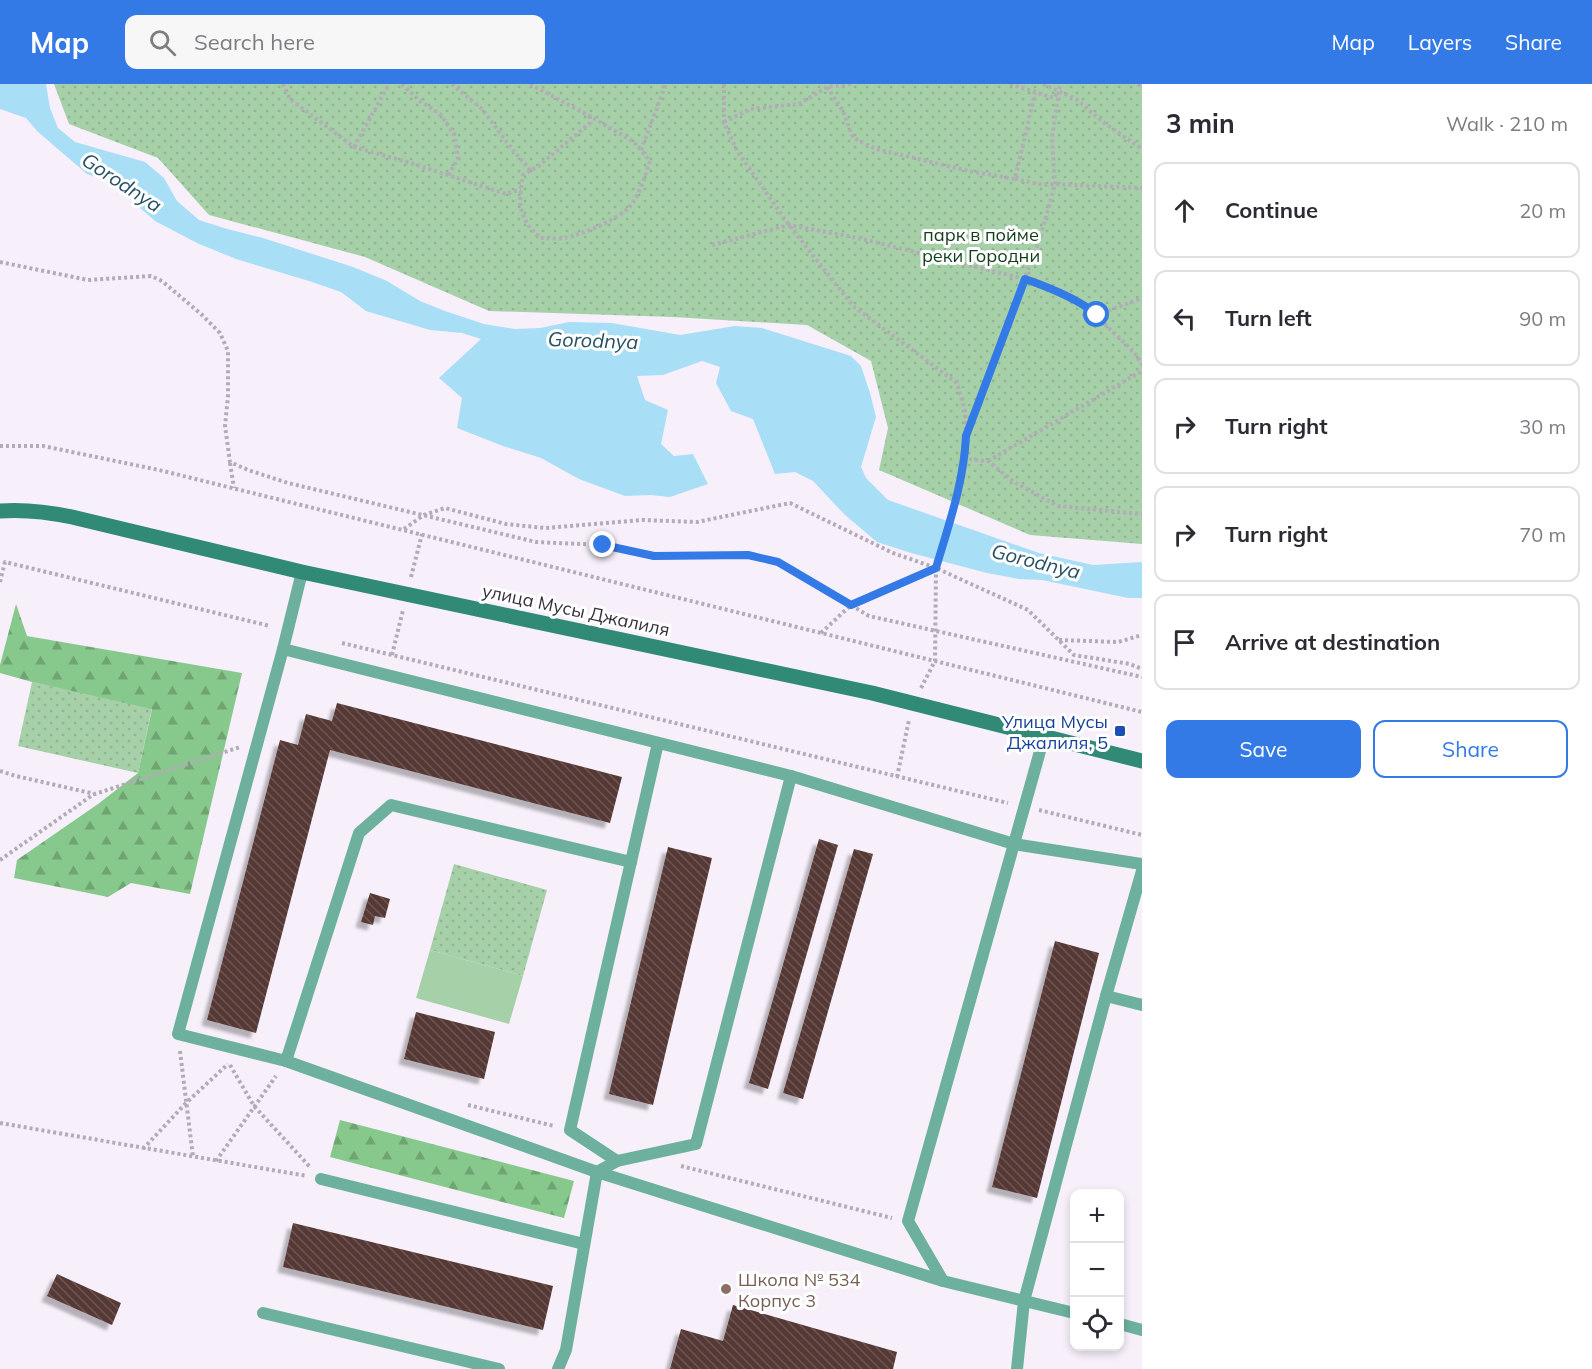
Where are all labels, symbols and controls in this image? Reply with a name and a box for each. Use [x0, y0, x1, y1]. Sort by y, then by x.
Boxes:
search box [125, 15, 545, 69]
text: Map [30, 25, 89, 60]
icon: search [146, 26, 179, 59]
text: Search here [194, 28, 315, 56]
text: Map [1332, 29, 1375, 55]
text: Layers [1408, 29, 1472, 55]
text: Share [1505, 29, 1562, 55]
text: 3 min [1166, 107, 1235, 140]
text: Walk · 210 m [1446, 111, 1568, 136]
water label: Gorodnya [77, 147, 167, 217]
icon: ahead [1168, 194, 1201, 227]
text: Continue [1225, 196, 1318, 224]
text: 20 m [1519, 198, 1566, 223]
park label: парк в пойме реки Городни [922, 223, 1040, 267]
route start [1083, 301, 1109, 327]
icon: left [1168, 302, 1201, 335]
text: Turn left [1225, 304, 1312, 332]
text: 90 m [1519, 306, 1566, 331]
water label: Gorodnya [547, 326, 639, 354]
icon: right [1168, 410, 1201, 443]
text: Turn right [1225, 412, 1328, 440]
text: 30 m [1519, 414, 1566, 439]
icon: right [1168, 518, 1201, 551]
text: Turn right [1225, 520, 1328, 548]
text: 70 m [1519, 522, 1566, 547]
route end [589, 531, 615, 557]
water label: Gorodnya [989, 538, 1083, 584]
street label: улица Мусы Джалиля [480, 579, 672, 641]
icon: arrive [1168, 626, 1201, 659]
text: Arrive at destination [1225, 628, 1440, 656]
place label: Улица Мусы Джалиля, 5 [1001, 710, 1108, 754]
button: Save [1166, 720, 1361, 778]
button: Share [1373, 720, 1568, 778]
marker: Улица Мусы Джалиля, 5 [1113, 724, 1127, 738]
map controls [1070, 1189, 1124, 1351]
button: + [1070, 1189, 1124, 1243]
button: − [1070, 1243, 1124, 1297]
place label: Школа № 534 Корпус 3 [738, 1268, 861, 1312]
marker: Школа № 534 Корпус 3 [719, 1282, 733, 1296]
button: locate [1070, 1297, 1124, 1351]

